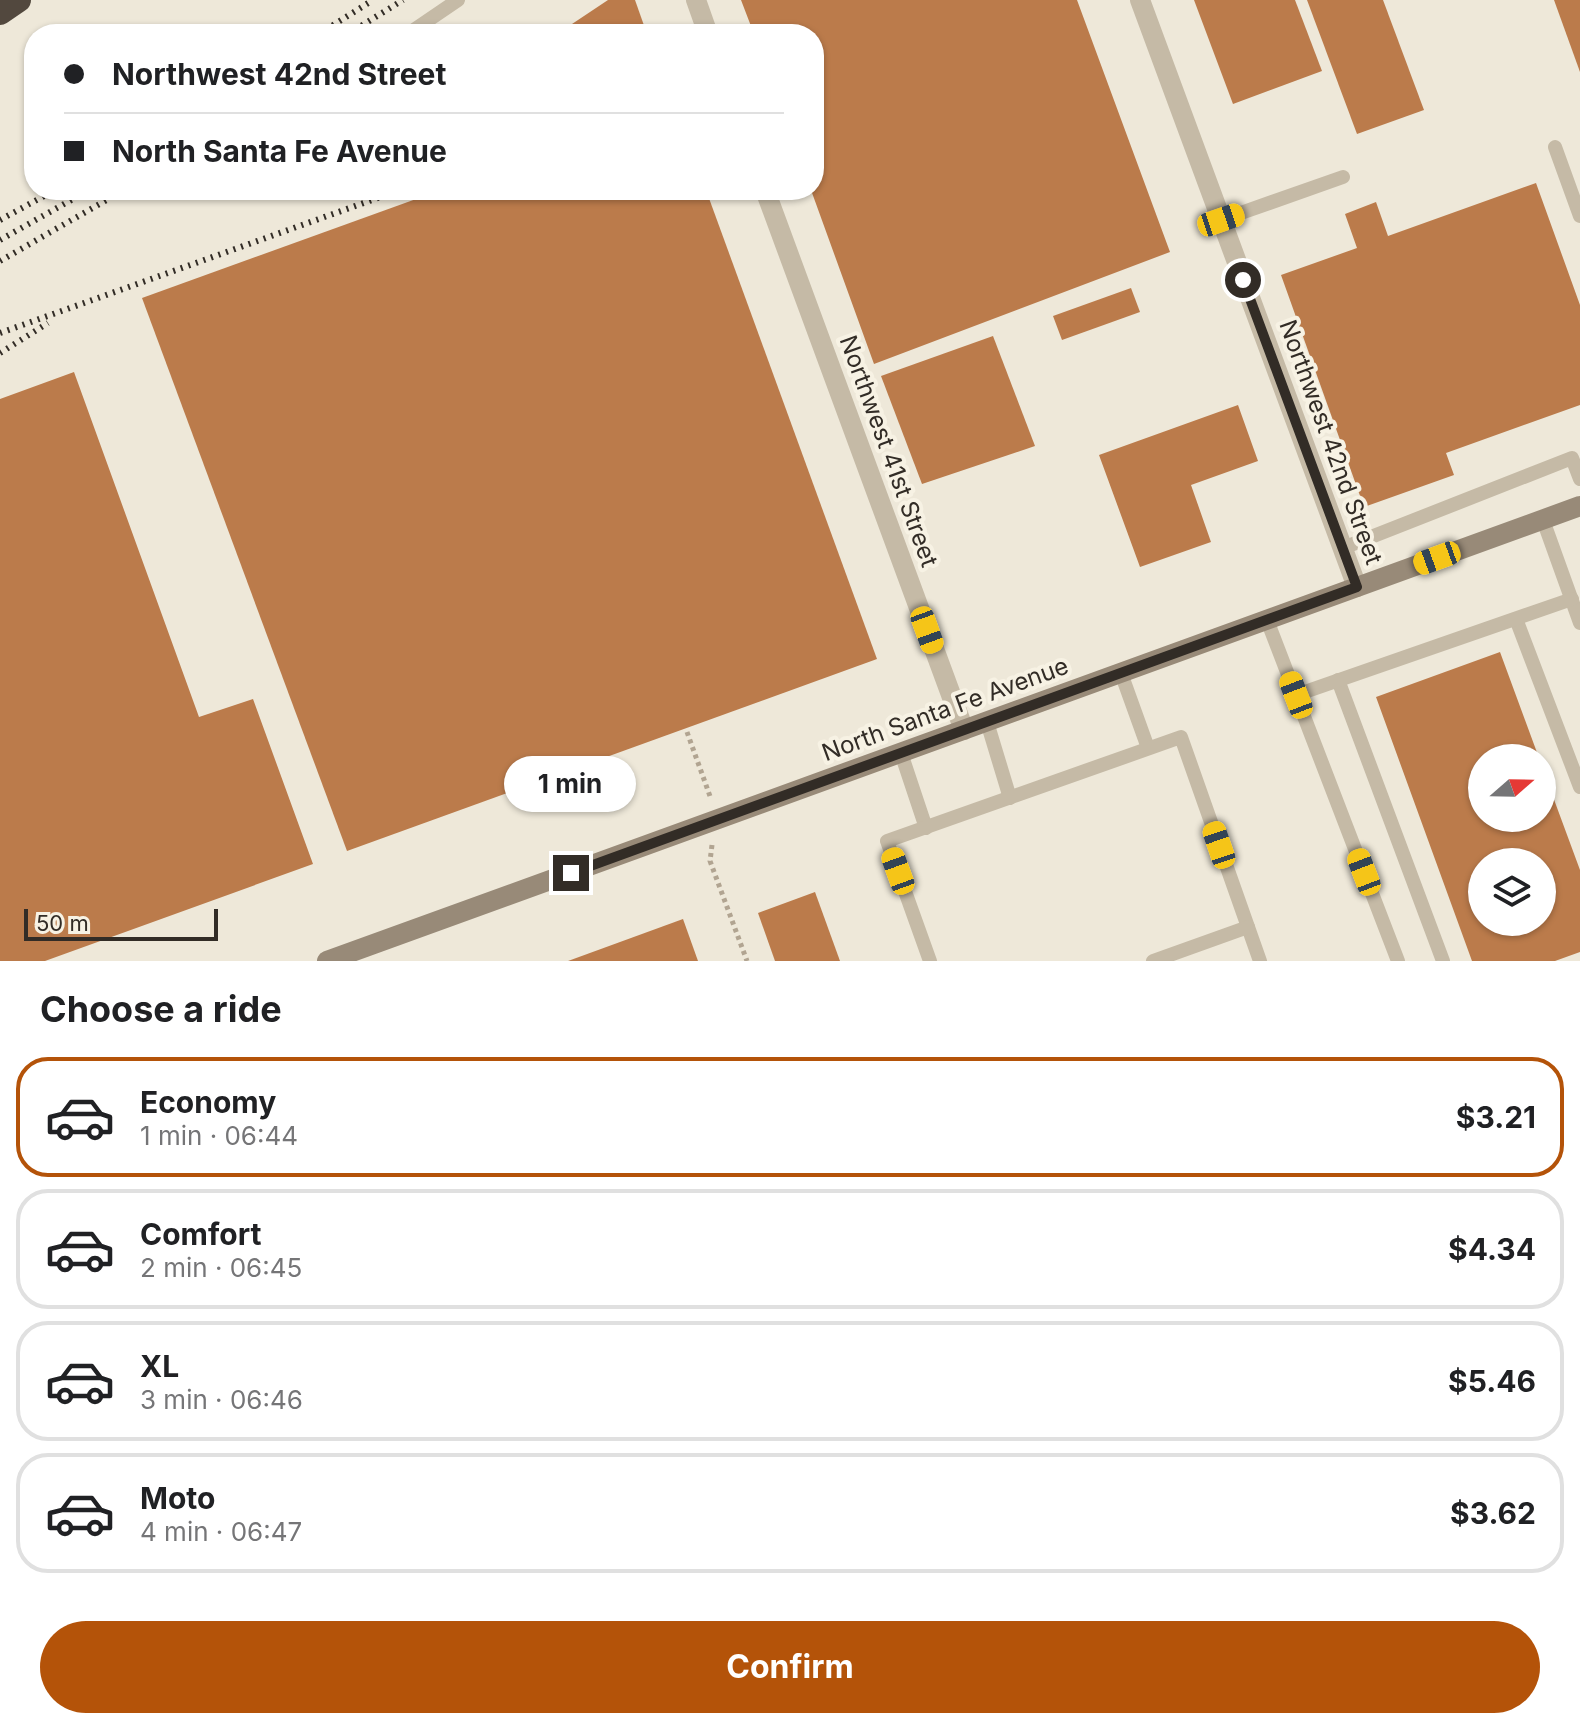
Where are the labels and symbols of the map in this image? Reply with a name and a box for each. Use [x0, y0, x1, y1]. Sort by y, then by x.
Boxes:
car [1194, 201, 1248, 239]
route start [1225, 262, 1261, 298]
street label: Northwest 42nd Street [1273, 316, 1389, 568]
street label: Northwest 41st Street [834, 331, 944, 571]
car [1410, 539, 1464, 577]
car [908, 603, 946, 657]
street label: North Santa Fe Avenue [818, 651, 1072, 767]
car [1276, 668, 1316, 722]
north arrow [1468, 744, 1556, 832]
callout: 1 min [505, 757, 637, 813]
car [1200, 818, 1238, 872]
car [879, 844, 917, 898]
car [1344, 845, 1384, 899]
route end [553, 855, 589, 891]
scale bar [24, 905, 218, 941]

